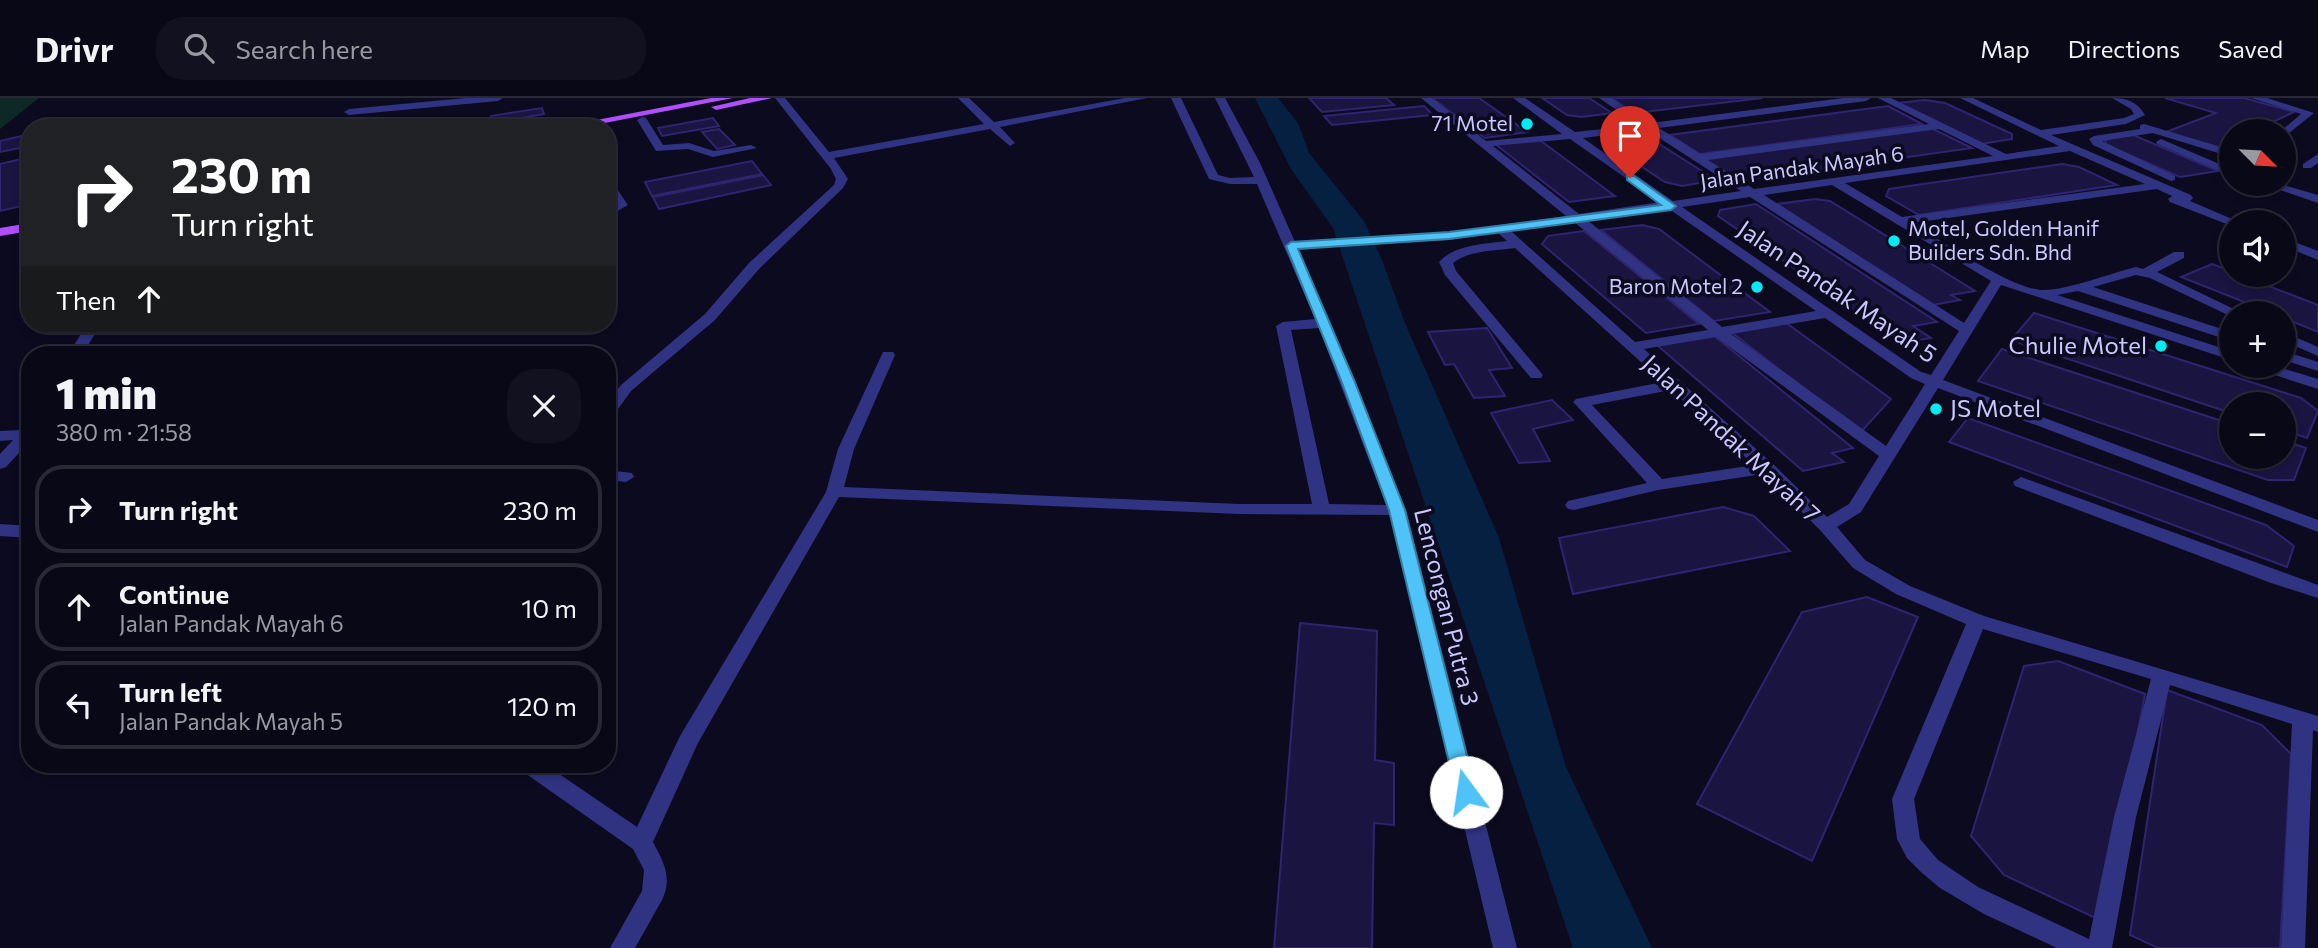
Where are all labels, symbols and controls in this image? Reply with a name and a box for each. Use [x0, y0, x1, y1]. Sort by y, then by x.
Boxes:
search box [156, 17, 646, 80]
text: Drivr [35, 28, 114, 69]
icon: search [180, 29, 218, 67]
text: Search here [236, 33, 373, 64]
text: Map [1980, 34, 2030, 63]
text: Directions [2068, 34, 2180, 63]
text: Saved [2218, 34, 2283, 63]
pin [1600, 106, 1660, 178]
place label: 71 Motel [1432, 110, 1513, 135]
marker: 71 Motel [1519, 116, 1535, 132]
icon: arrive [1611, 117, 1649, 155]
north arrow [2219, 119, 2296, 196]
map controls [2219, 119, 2296, 469]
street label: Jalan Pandak Mayah 6 [1698, 140, 1905, 193]
text: 230 m [171, 143, 312, 203]
icon: right [56, 147, 147, 238]
text: Turn right [171, 203, 314, 243]
button: sound [2219, 210, 2296, 287]
street label: Jalan Pandak Mayah 5 [1733, 213, 1943, 368]
place label: Motel, Golden Hanif Builders Sdn. Bhd [1908, 215, 2100, 264]
marker: Motel, Golden Hanif Builders Sdn. Bhd [1886, 233, 1902, 249]
place label: Baron Motel 2 [1609, 273, 1743, 298]
marker: Baron Motel 2 [1749, 279, 1765, 295]
icon: ahead [130, 280, 168, 318]
text: Then [56, 284, 116, 315]
button: + [2219, 301, 2296, 378]
place label: Chulie Motel [2008, 330, 2147, 359]
marker: Chulie Motel [2153, 338, 2169, 354]
street label: Jalan Pandak Mayah 7 [1637, 348, 1827, 528]
text: 1 min [56, 366, 157, 418]
button: close [507, 369, 581, 443]
button: − [2219, 392, 2296, 469]
place label: JS Motel [1950, 393, 2041, 422]
marker: JS Motel [1928, 401, 1944, 417]
text: 380 m · 21:58 [56, 418, 192, 446]
icon: right [60, 490, 98, 528]
text: Turn right [119, 494, 238, 525]
text: 230 m [503, 494, 577, 525]
street label: Lencongan Putra 3 [1409, 505, 1486, 708]
text: Continue [119, 578, 229, 609]
icon: ahead [60, 588, 98, 626]
text: 10 m [521, 592, 577, 623]
text: Jalan Pandak Mayah 6 [119, 609, 344, 637]
text: Turn left [119, 676, 222, 707]
icon: left [60, 686, 98, 724]
text: 120 m [507, 690, 577, 721]
text: Jalan Pandak Mayah 5 [119, 707, 343, 735]
position arrow [1429, 755, 1503, 829]

